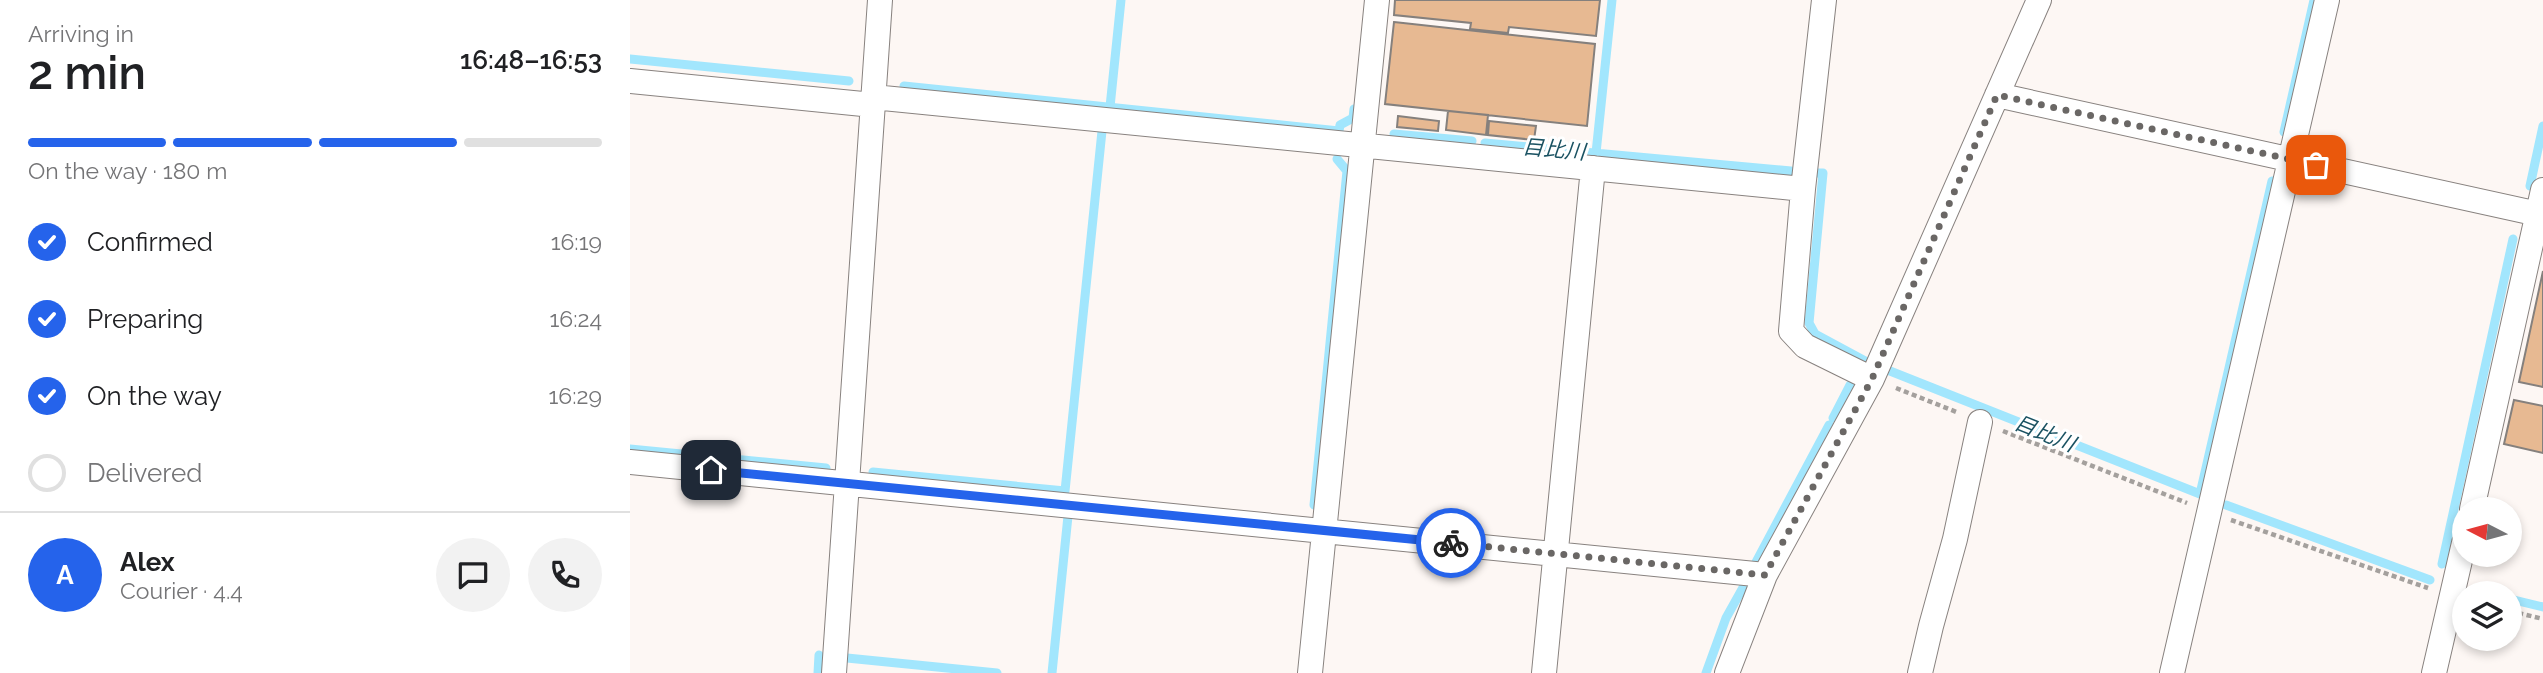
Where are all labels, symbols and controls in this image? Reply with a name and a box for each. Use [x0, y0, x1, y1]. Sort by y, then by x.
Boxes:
text: Arriving in [28, 20, 134, 47]
text: 16:48–16:53 [460, 45, 602, 75]
text: 2 min [28, 46, 146, 100]
water label: 目比川 [1522, 134, 1588, 164]
pin [2286, 135, 2346, 195]
icon: bag [2297, 146, 2335, 184]
text: On the way · 180 m [28, 157, 227, 184]
icon: check [28, 223, 66, 261]
text: Confirmed [87, 227, 213, 257]
text: 16:19 [551, 228, 602, 255]
icon: check [28, 300, 66, 338]
text: Preparing [87, 304, 203, 334]
text: 16:24 [549, 305, 602, 332]
icon: check [28, 377, 66, 415]
text: On the way [87, 381, 222, 411]
text: 16:29 [549, 382, 602, 409]
water label: 目比川 [2011, 410, 2081, 457]
pin [681, 440, 741, 500]
icon: home [692, 451, 730, 489]
text: Delivered [87, 458, 202, 488]
north arrow [2452, 497, 2522, 567]
map controls [2452, 497, 2522, 651]
courier [1416, 508, 1486, 578]
icon: bike [1432, 524, 1470, 562]
button: chat [436, 538, 510, 612]
button: phone [528, 538, 602, 612]
text: Alex [120, 547, 175, 577]
text: A [56, 560, 74, 590]
text: Courier · 4.4 [120, 577, 243, 604]
button: layers [2452, 581, 2522, 651]

